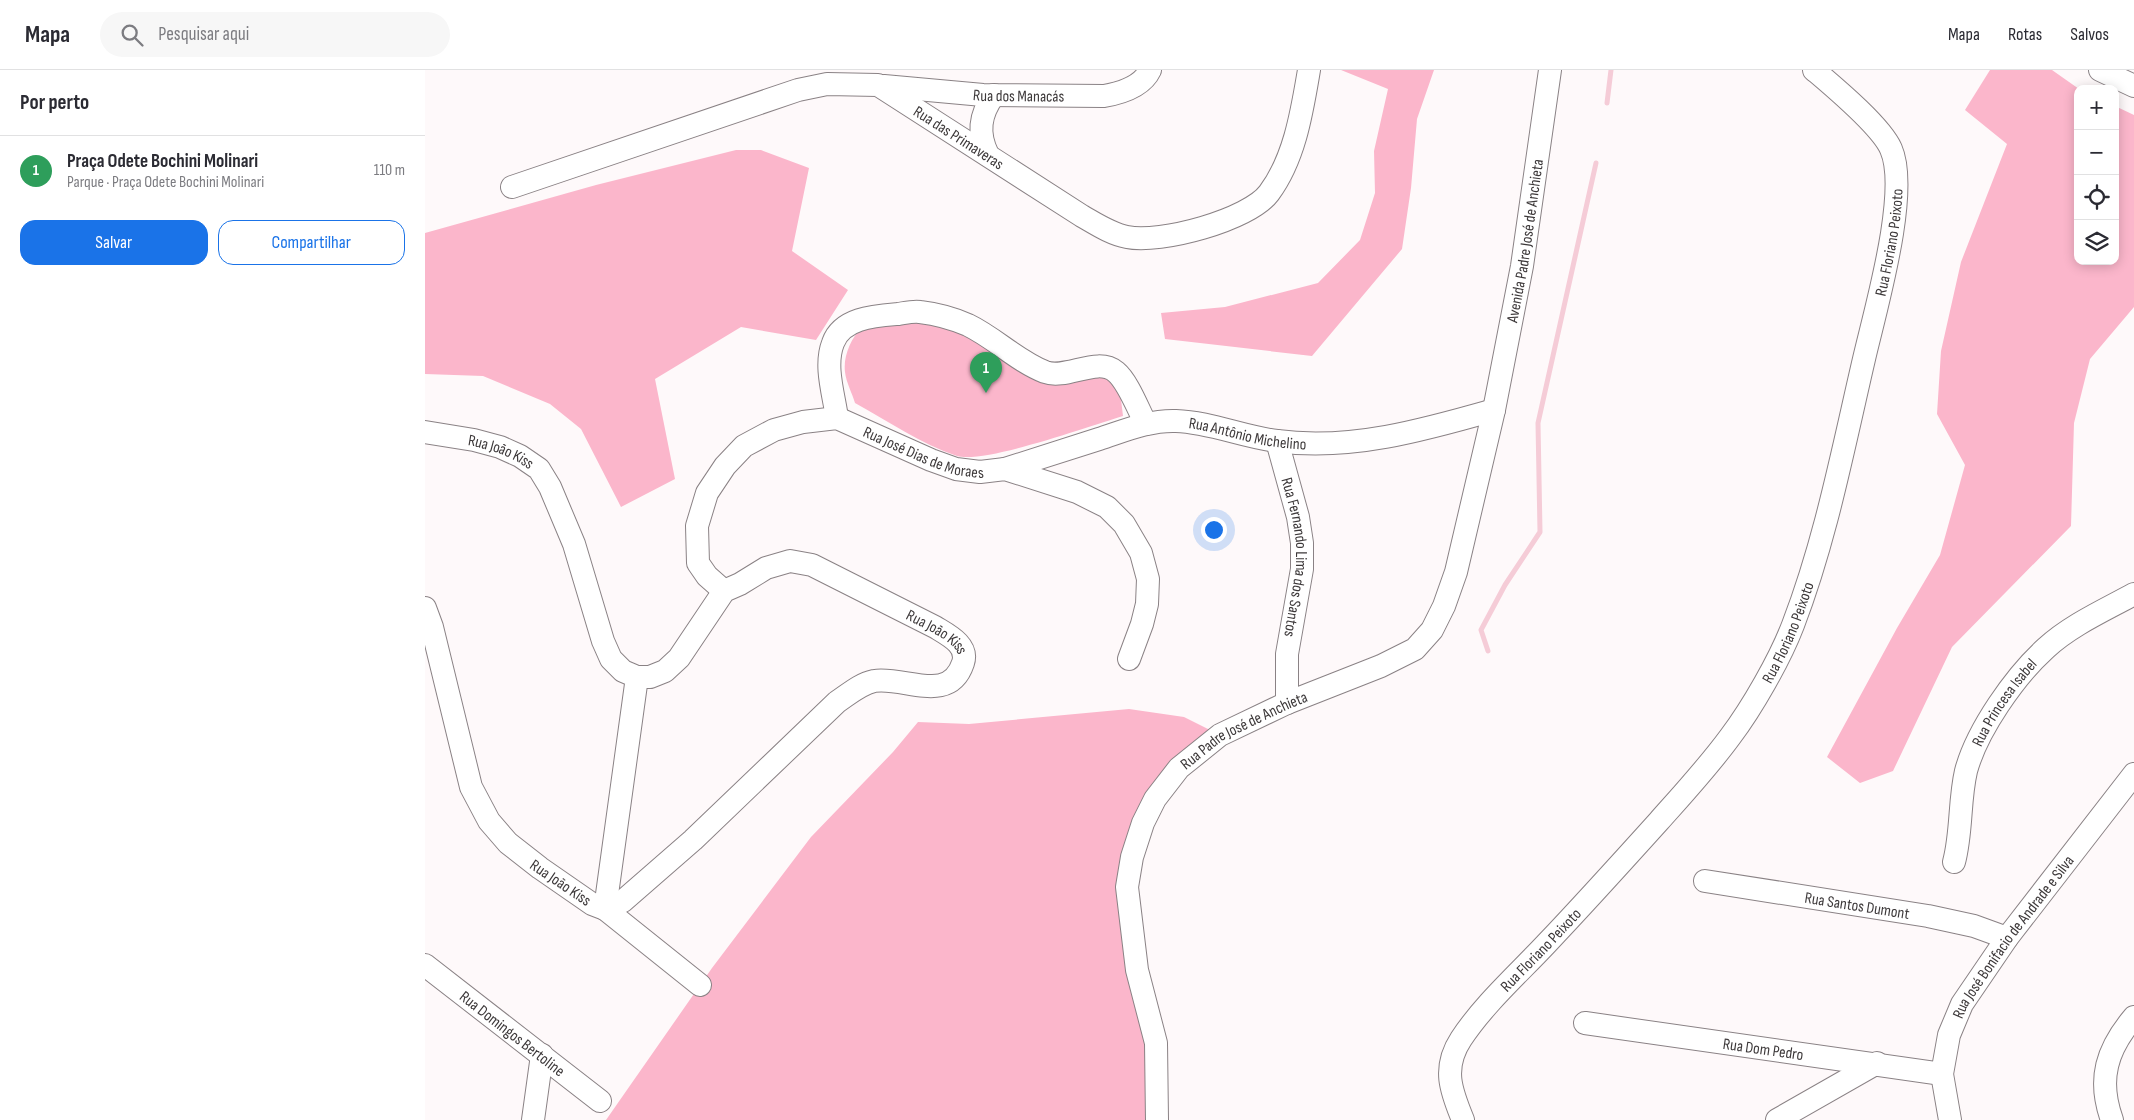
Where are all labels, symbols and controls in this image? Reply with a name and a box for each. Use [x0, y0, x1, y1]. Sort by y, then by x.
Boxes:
search box [100, 12, 450, 57]
text: Mapa [25, 20, 70, 49]
icon: search [118, 21, 146, 49]
text: Pesquisar aqui [158, 23, 249, 46]
text: Mapa [1948, 24, 1980, 45]
text: Rotas [2008, 24, 2042, 45]
text: Salvos [2070, 24, 2109, 45]
map controls [2074, 85, 2119, 265]
button: + [2074, 85, 2119, 130]
street label: Rua dos Manacás [972, 86, 1065, 107]
text: Por perto [20, 90, 89, 115]
street label: Rua das Primaveras [910, 102, 1007, 174]
button: − [2074, 130, 2119, 175]
text: Praça Odete Bochini Molinari [67, 150, 258, 173]
street label: Avenida Padre José de Anchieta [1503, 158, 1548, 325]
text: 1 [33, 161, 39, 180]
text: 110 m [374, 161, 405, 180]
text: Parque · Praça Odete Bochini Molinari [67, 173, 264, 192]
button: locate [2074, 175, 2119, 220]
street label: Rua Floriano Peixoto [1872, 188, 1908, 298]
button: Salvar [20, 220, 208, 265]
button: Compartilhar [218, 220, 405, 265]
button: layers [2074, 220, 2119, 265]
pin: 1 [970, 352, 1002, 393]
street label: Rua Antônio Michelino [1187, 414, 1307, 454]
street label: Rua José Dias de Moraes [860, 423, 985, 483]
street label: Rua João Kiss [467, 431, 537, 474]
street label: Rua Fernando Lima dos Santos [1276, 475, 1310, 639]
your location [1201, 517, 1227, 543]
street label: Rua Floriano Peixoto [1759, 580, 1819, 687]
street label: Rua João Kiss [903, 606, 971, 657]
street label: Rua Princesa Isabel [1968, 655, 2041, 750]
street label: Rua Padre José de Anchieta [1177, 688, 1310, 774]
street label: Rua José Bonifacio de Andrade e Silva [1949, 852, 2079, 1021]
street label: Rua João Kiss [526, 856, 595, 911]
street label: Rua Santos Dumont [1803, 889, 1911, 924]
street label: Rua Floriano Peixoto [1497, 905, 1586, 996]
street label: Rua Domingos Bertoline [455, 987, 568, 1081]
street label: Rua Dom Pedro [1722, 1035, 1804, 1065]

